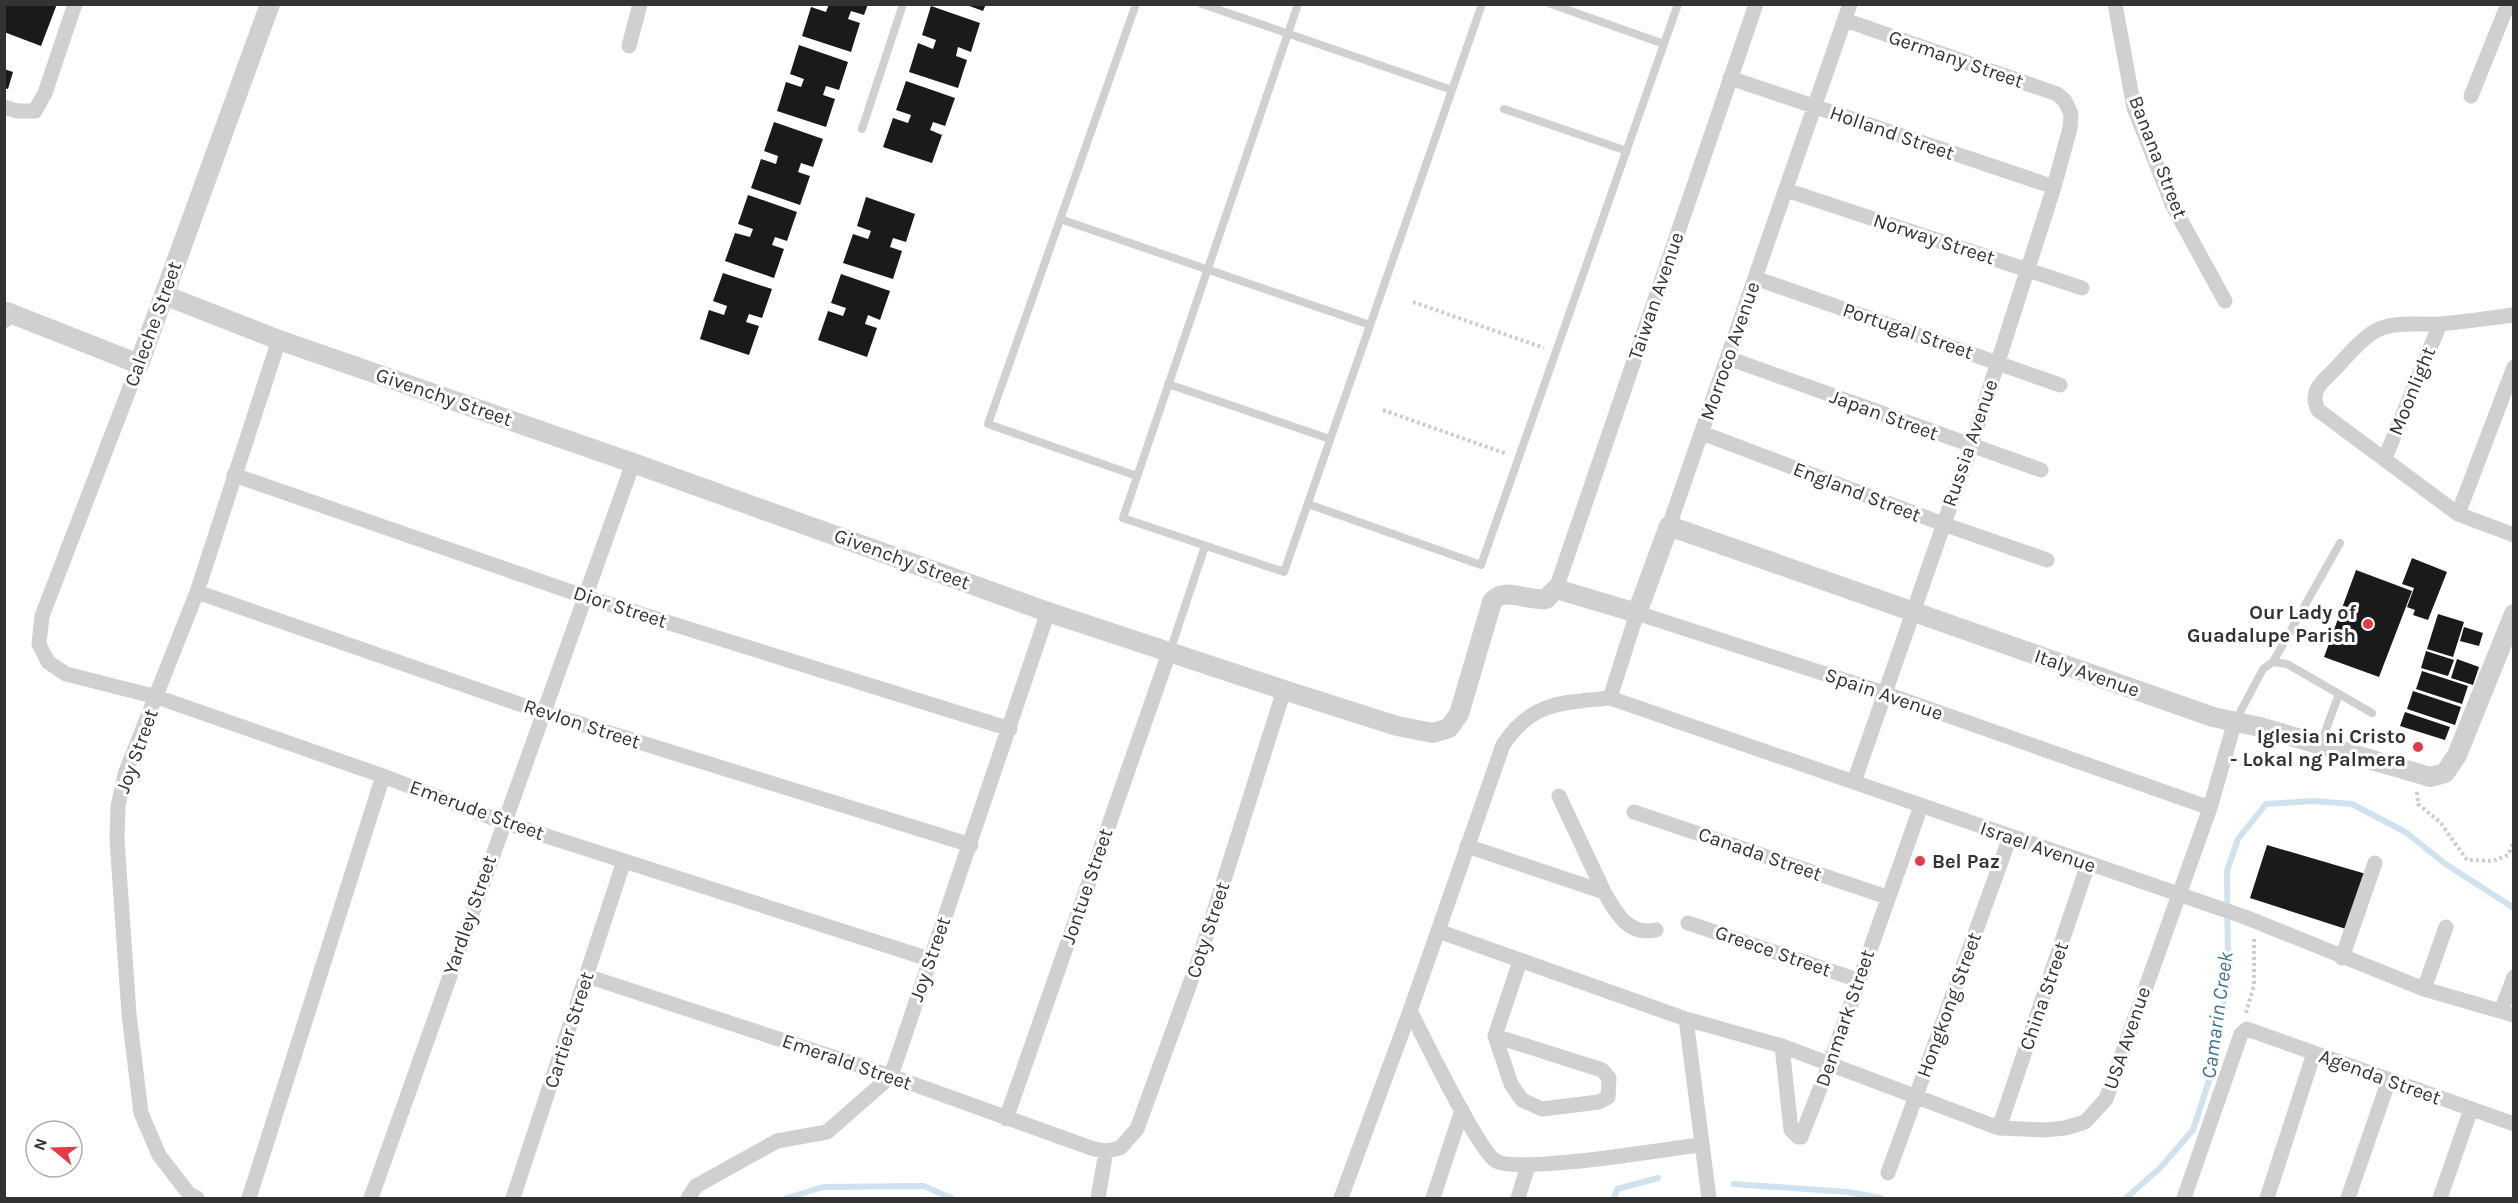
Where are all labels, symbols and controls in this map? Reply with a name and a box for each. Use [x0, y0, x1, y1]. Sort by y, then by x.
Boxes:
street label: Germany Street [1886, 25, 2027, 93]
street label: Banana Street [2124, 93, 2192, 222]
street label: Holland Street [1827, 101, 1958, 165]
street label: Norway Street [1870, 209, 1998, 270]
street label: Taiwan Avenue [1623, 229, 1689, 363]
street label: Caleche Street [120, 258, 186, 390]
street label: Morroco Avenue [1696, 279, 1764, 423]
street label: Portugal Street [1840, 298, 1977, 364]
street label: Moonlight [2384, 343, 2440, 439]
street label: Givenchy Street [373, 363, 516, 431]
street label: Russia Avenue [1937, 376, 2003, 510]
street label: Japan Street [1827, 385, 1942, 445]
street label: England Street [1790, 457, 1924, 527]
street label: Givenchy Street [831, 524, 973, 594]
street label: Dior Street [570, 581, 670, 633]
place label: Our Lady of Guadalupe Parish [2187, 601, 2357, 647]
marker: Our Lady of Guadalupe Parish [2361, 617, 2375, 631]
street label: Italy Avenue [2031, 644, 2143, 702]
street label: Spain Avenue [1822, 663, 1946, 725]
street label: Revlon Street [521, 694, 643, 754]
street label: Joy Street [111, 705, 163, 796]
place label: Iglesia ni Cristo - Lokal ng Palmera [2230, 725, 2406, 771]
marker: Iglesia ni Cristo - Lokal ng Palmera [2411, 740, 2425, 754]
street label: Emerude Street [407, 775, 548, 845]
street label: Israel Avenue [1977, 816, 2099, 878]
street label: Canada Street [1695, 822, 1825, 886]
street label: Jontue Street [1056, 825, 1118, 947]
place label: Bel Paz [1932, 850, 2000, 873]
street label: Yardley Street [439, 852, 501, 978]
marker: Bel Paz [1913, 854, 1927, 868]
street label: Coty Street [1182, 879, 1234, 981]
street label: Joy Street [905, 913, 955, 1004]
street label: Greece Street [1712, 920, 1834, 982]
street label: Hongkong Street [1912, 929, 1986, 1081]
street label: China Street [2015, 938, 2073, 1053]
street label: Denmark Street [1811, 946, 1879, 1090]
water label: Camarin Creek [2196, 950, 2238, 1080]
street label: Cartier Street [539, 968, 599, 1091]
street label: USA Avenue [2099, 984, 2155, 1092]
street label: Emerald Street [779, 1029, 915, 1095]
street label: Agenda Street [2316, 1044, 2444, 1110]
north arrow [24, 1119, 84, 1179]
text: N [29, 1136, 51, 1153]

